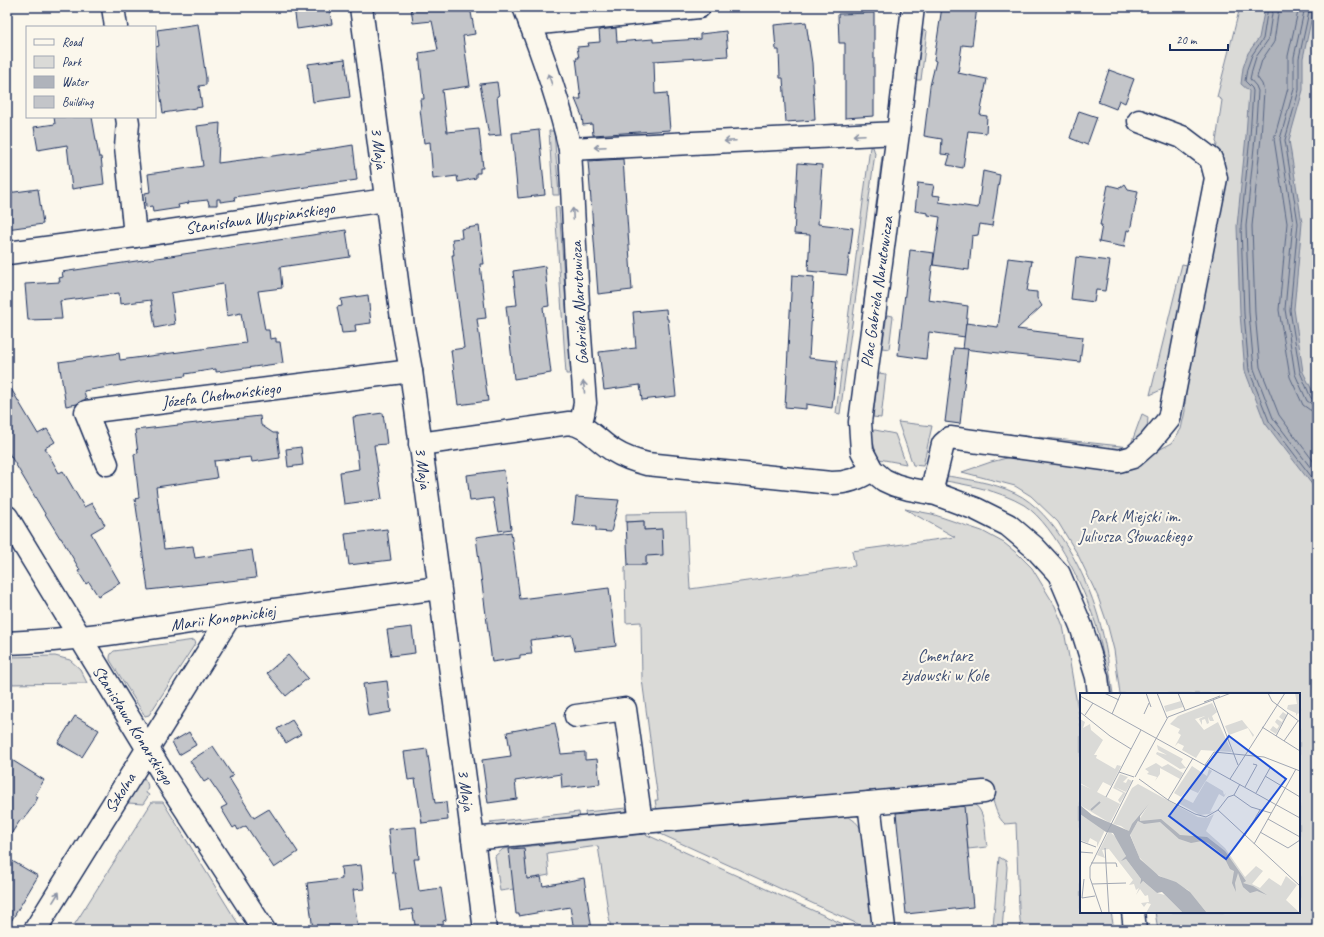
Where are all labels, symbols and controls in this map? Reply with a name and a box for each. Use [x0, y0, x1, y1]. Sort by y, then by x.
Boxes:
legend [26, 26, 156, 118]
scale bar [1170, 26, 1228, 52]
text: 20 m [1176, 32, 1198, 48]
text: Road [62, 34, 84, 50]
text: Park [62, 54, 83, 70]
one-way arrow [545, 73, 553, 85]
text: Water [62, 74, 90, 90]
text: Building [62, 94, 94, 110]
street label: 3 Maja [366, 126, 392, 171]
one-way arrow [853, 131, 866, 139]
one-way arrow [724, 137, 737, 145]
one-way arrow [594, 144, 607, 151]
street label: Stanisława Wyspiańskiego [184, 197, 337, 239]
one-way arrow [570, 208, 577, 221]
street label: Plac Gabriela Narutowicza [856, 214, 898, 369]
street label: Gabriela Narutowicza [565, 239, 593, 365]
street label: Józefa Chełmońskiego [160, 377, 282, 413]
one-way arrow [580, 381, 587, 394]
street label: 3 Maja [410, 446, 436, 491]
park label: Park Miejski im. Juliusza Słowackiego [1078, 506, 1193, 547]
street label: Marii Konopnickiej [169, 600, 279, 636]
park label: Cmentarz żydowski w Kole [901, 645, 990, 686]
street label: Stanisława Konarskiego [88, 661, 179, 789]
inset map [1080, 693, 1300, 913]
street label: Szkolna [100, 768, 141, 817]
street label: 3 Maja [453, 768, 479, 813]
one-way arrow [52, 891, 60, 903]

